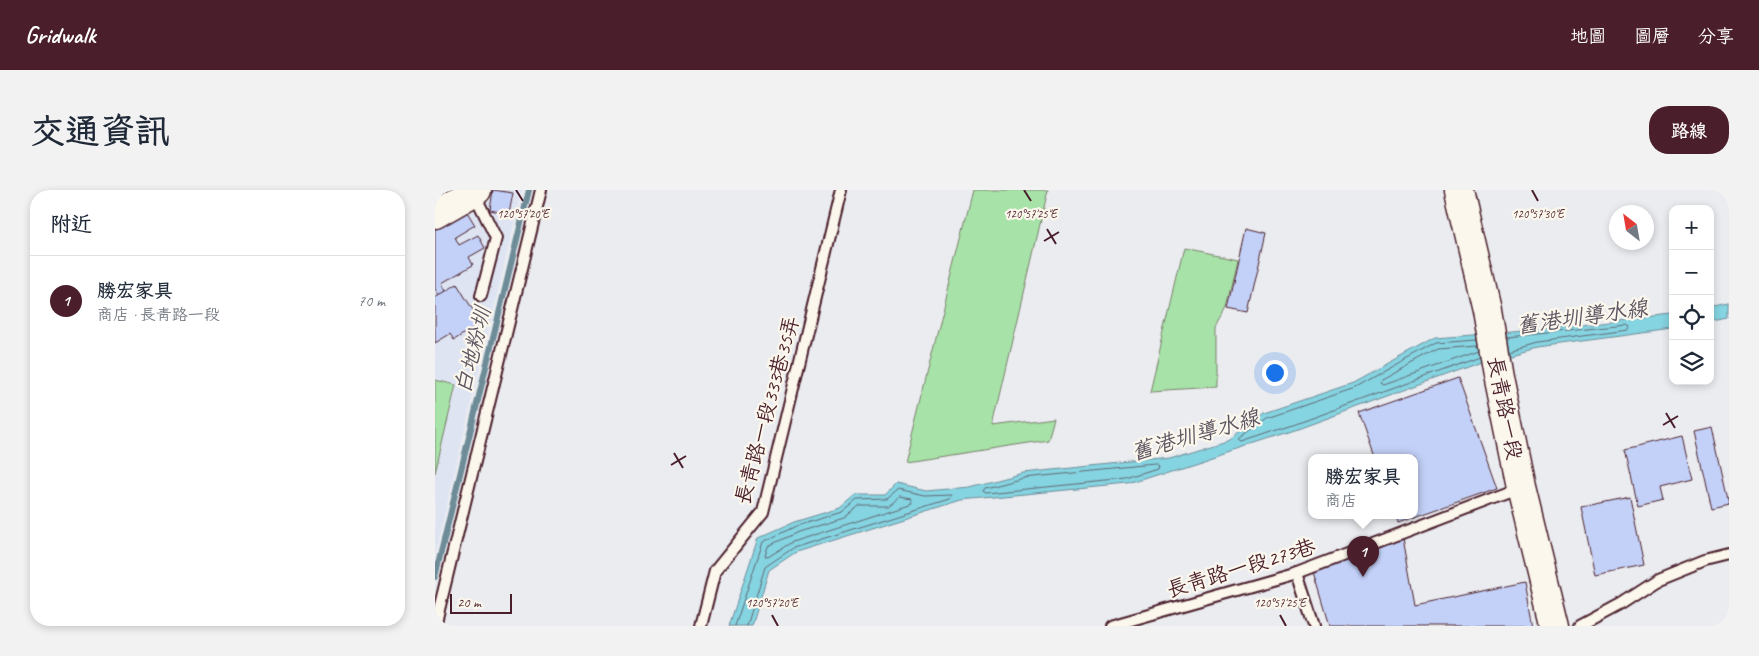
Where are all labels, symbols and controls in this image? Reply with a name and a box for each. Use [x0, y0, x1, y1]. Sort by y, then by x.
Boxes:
text: Gridwalk [25, 20, 95, 50]
text: 地圖 [1570, 25, 1606, 47]
text: 圖層 [1634, 25, 1670, 47]
text: 分享 [1698, 25, 1734, 47]
button: 路線 [1649, 106, 1729, 154]
text: 交通資訊 [30, 109, 170, 154]
north arrow [1609, 205, 1654, 250]
map controls [1669, 205, 1714, 385]
button: + [1669, 205, 1714, 250]
text: 120°57'20"E [497, 206, 551, 222]
text: 120°57'25"E [1005, 206, 1059, 222]
text: 120°57'30"E [1512, 206, 1566, 222]
text: 附近 [50, 211, 92, 237]
button: − [1669, 250, 1714, 295]
text: 勝宏家具 [97, 279, 173, 303]
text: 1 [62, 291, 70, 311]
text: 70 m [358, 291, 385, 311]
water label: 舊港圳導水線 [1515, 294, 1650, 340]
button: locate [1669, 295, 1714, 340]
water label: 白地粉圳 [449, 302, 498, 396]
text: 商店 · 長青路一段 [97, 305, 220, 325]
street label: 長青路一段333巷35弄 [729, 313, 805, 507]
button: layers [1669, 340, 1714, 385]
street label: 長青路一段 [1482, 354, 1528, 462]
your location [1262, 360, 1288, 386]
water label: 舊港圳導水線 [1128, 403, 1264, 467]
popup [1308, 454, 1418, 519]
text: 勝宏家具 [1325, 465, 1401, 489]
text: 商店 [1325, 491, 1357, 511]
street label: 長青路一段273巷 [1163, 533, 1319, 603]
pin: 1 [1347, 536, 1379, 577]
scale bar [450, 591, 513, 614]
text: 20 m [457, 594, 481, 611]
text: 120°57'20"E [746, 595, 800, 611]
text: 120°57'25"E [1254, 595, 1308, 611]

